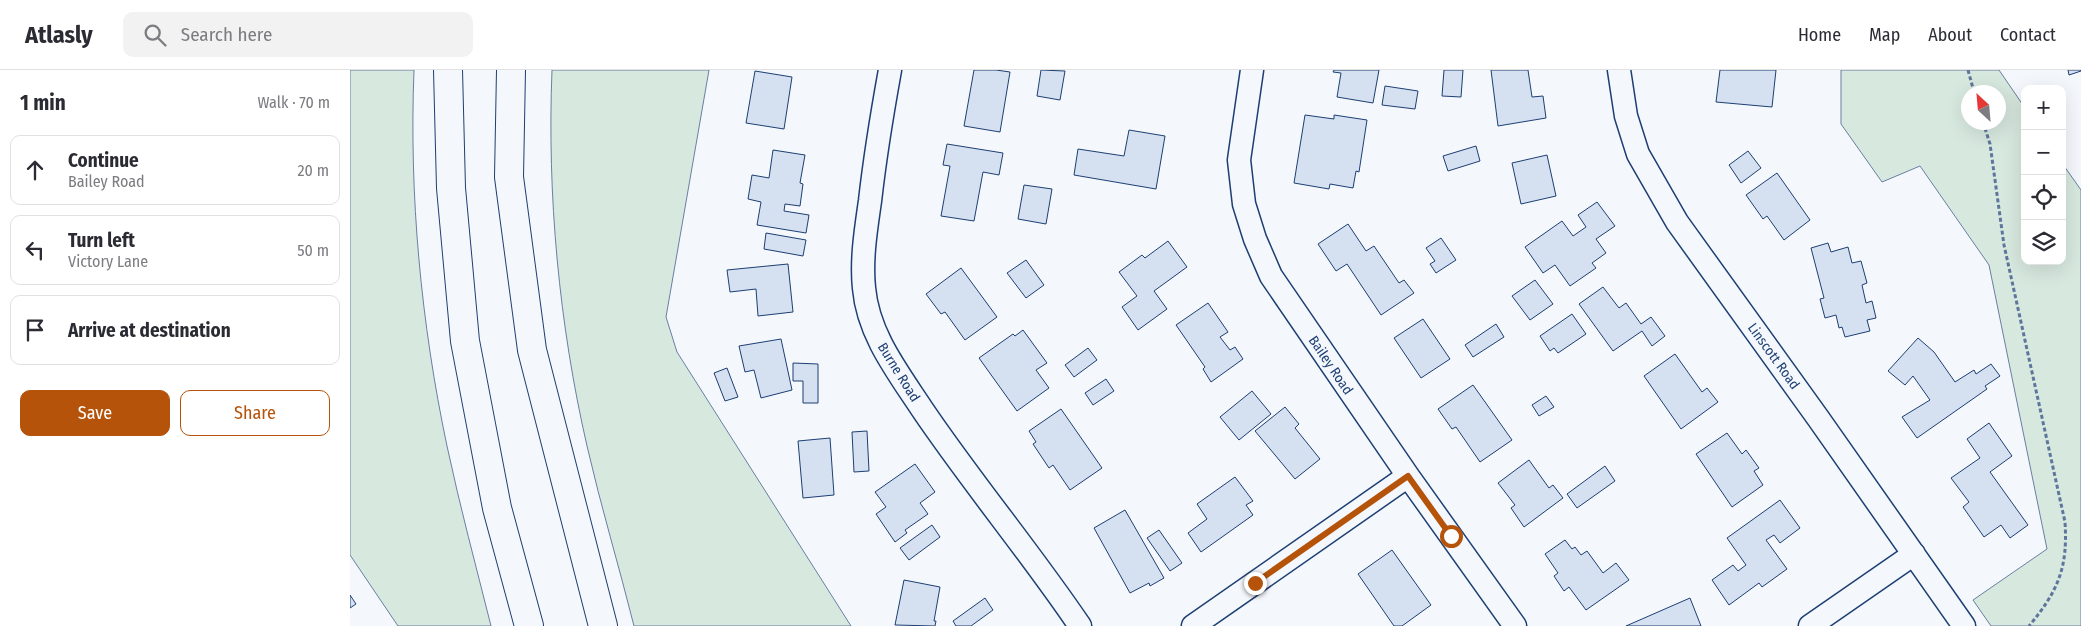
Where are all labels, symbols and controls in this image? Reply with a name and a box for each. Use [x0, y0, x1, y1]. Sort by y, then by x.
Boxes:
search box [123, 12, 473, 57]
text: Atlasly [25, 21, 93, 49]
icon: search [141, 21, 169, 49]
text: Search here [181, 23, 272, 46]
text: Home [1798, 24, 1841, 46]
text: Map [1869, 24, 1900, 46]
text: About [1928, 24, 1972, 46]
text: Contact [2000, 24, 2056, 46]
north arrow [1961, 85, 2006, 130]
map controls [2021, 85, 2066, 265]
button: + [2021, 85, 2066, 130]
text: 1 min [20, 90, 66, 116]
text: Walk · 70 m [258, 93, 330, 112]
button: − [2021, 130, 2066, 175]
text: Continue [68, 149, 139, 172]
icon: ahead [21, 156, 49, 184]
text: 20 m [298, 161, 329, 180]
text: Bailey Road [68, 172, 145, 191]
button: locate [2021, 175, 2066, 220]
button: layers [2021, 220, 2066, 265]
text: Turn left [68, 229, 135, 252]
icon: left [21, 236, 49, 264]
text: 50 m [297, 241, 329, 260]
text: Victory Lane [68, 252, 148, 271]
icon: arrive [21, 316, 49, 344]
text: Arrive at destination [68, 319, 231, 342]
street label: Linscott Road [1744, 320, 1803, 393]
street label: Bailey Road [1305, 333, 1356, 398]
street label: Burne Road [874, 340, 923, 405]
button: Save [20, 390, 170, 436]
button: Share [180, 390, 330, 436]
route start [1440, 525, 1463, 548]
route end [1244, 572, 1267, 595]

